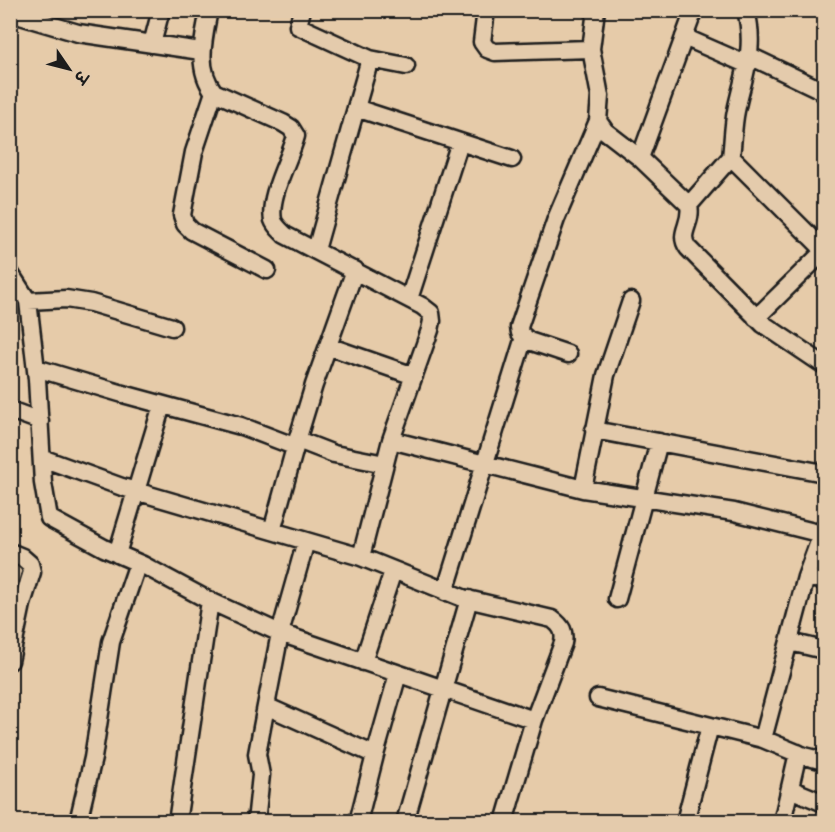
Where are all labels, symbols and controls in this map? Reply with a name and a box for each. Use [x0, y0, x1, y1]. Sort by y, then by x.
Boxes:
north arrow [39, 39, 99, 99]
text: उ [66, 64, 94, 89]

